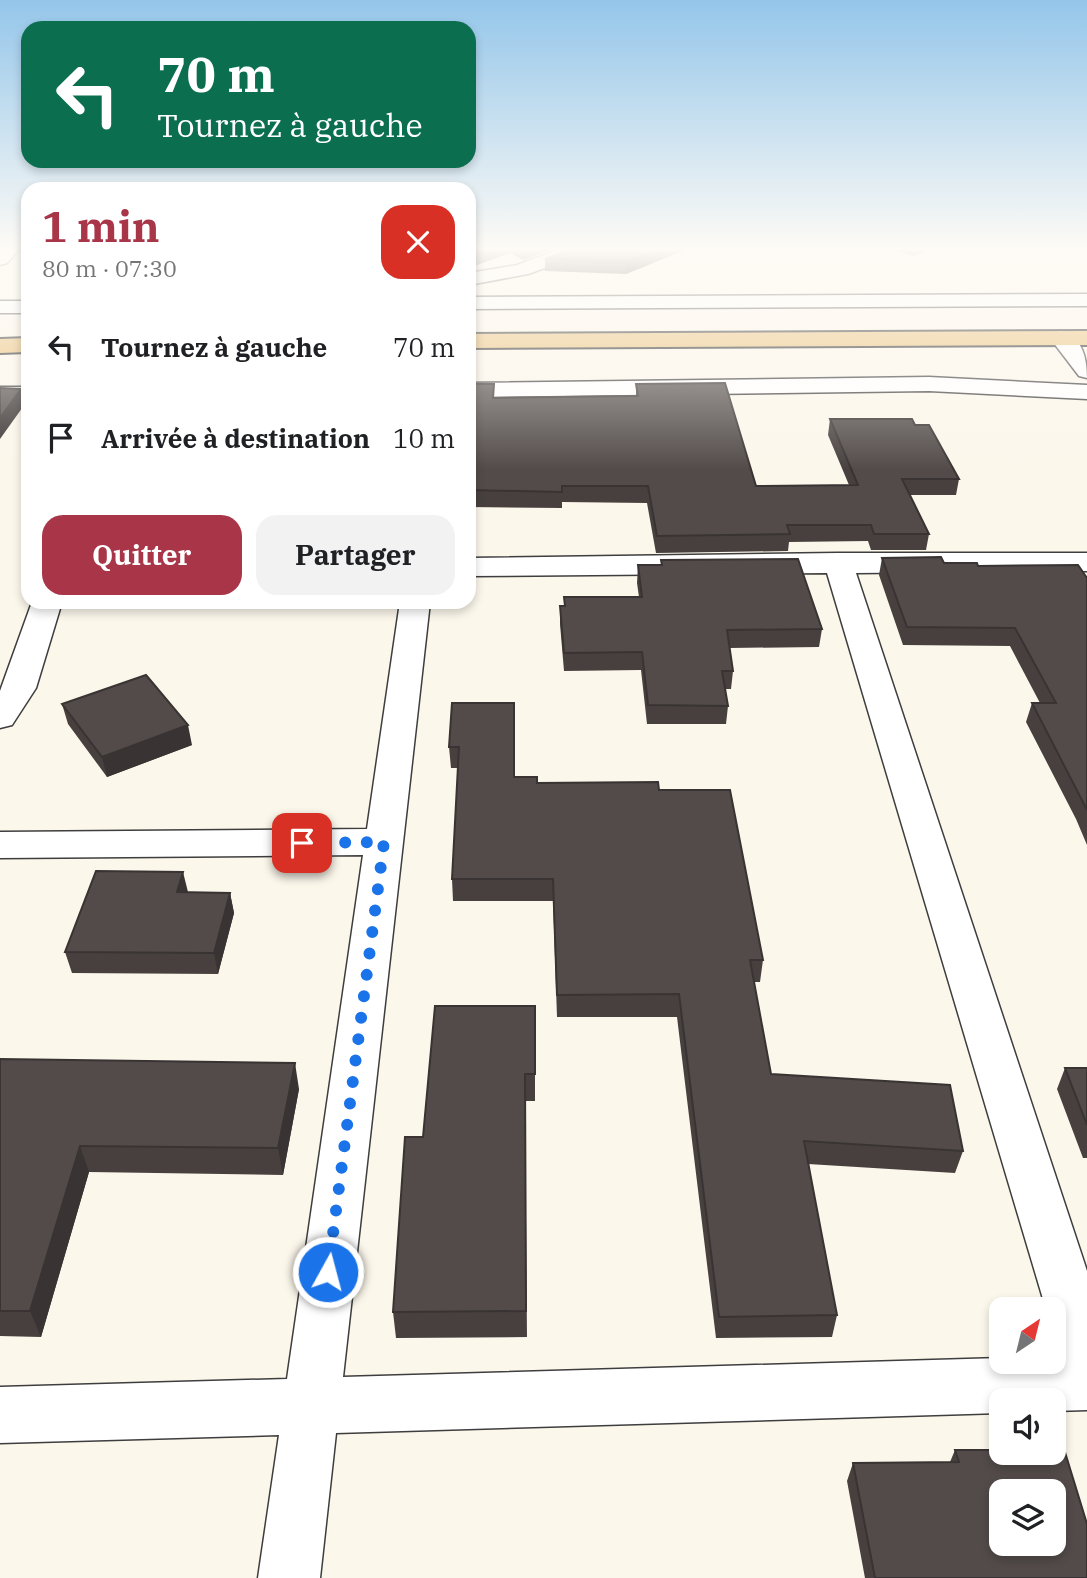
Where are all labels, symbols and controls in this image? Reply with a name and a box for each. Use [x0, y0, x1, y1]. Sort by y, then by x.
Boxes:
text: 70 m [157, 42, 275, 105]
icon: left [42, 49, 133, 140]
text: Tournez à gauche [157, 104, 423, 146]
text: 1 min [42, 199, 160, 254]
button: close [381, 205, 455, 279]
text: 80 m · 07:30 [42, 253, 177, 283]
icon: left [42, 328, 80, 366]
text: Tournez à gauche [101, 330, 327, 364]
text: 70 m [393, 330, 455, 364]
icon: arrive [42, 419, 80, 457]
text: Arrivée à destination [101, 421, 370, 455]
text: 10 m [393, 421, 455, 455]
button: Quitter [42, 515, 242, 595]
button: Partager [256, 515, 455, 595]
pin [272, 813, 332, 873]
icon: arrive [283, 824, 321, 862]
position arrow [291, 1235, 365, 1309]
north arrow [989, 1297, 1066, 1374]
map controls [989, 1297, 1066, 1556]
button: sound [989, 1388, 1066, 1465]
button: layers [989, 1479, 1066, 1556]

